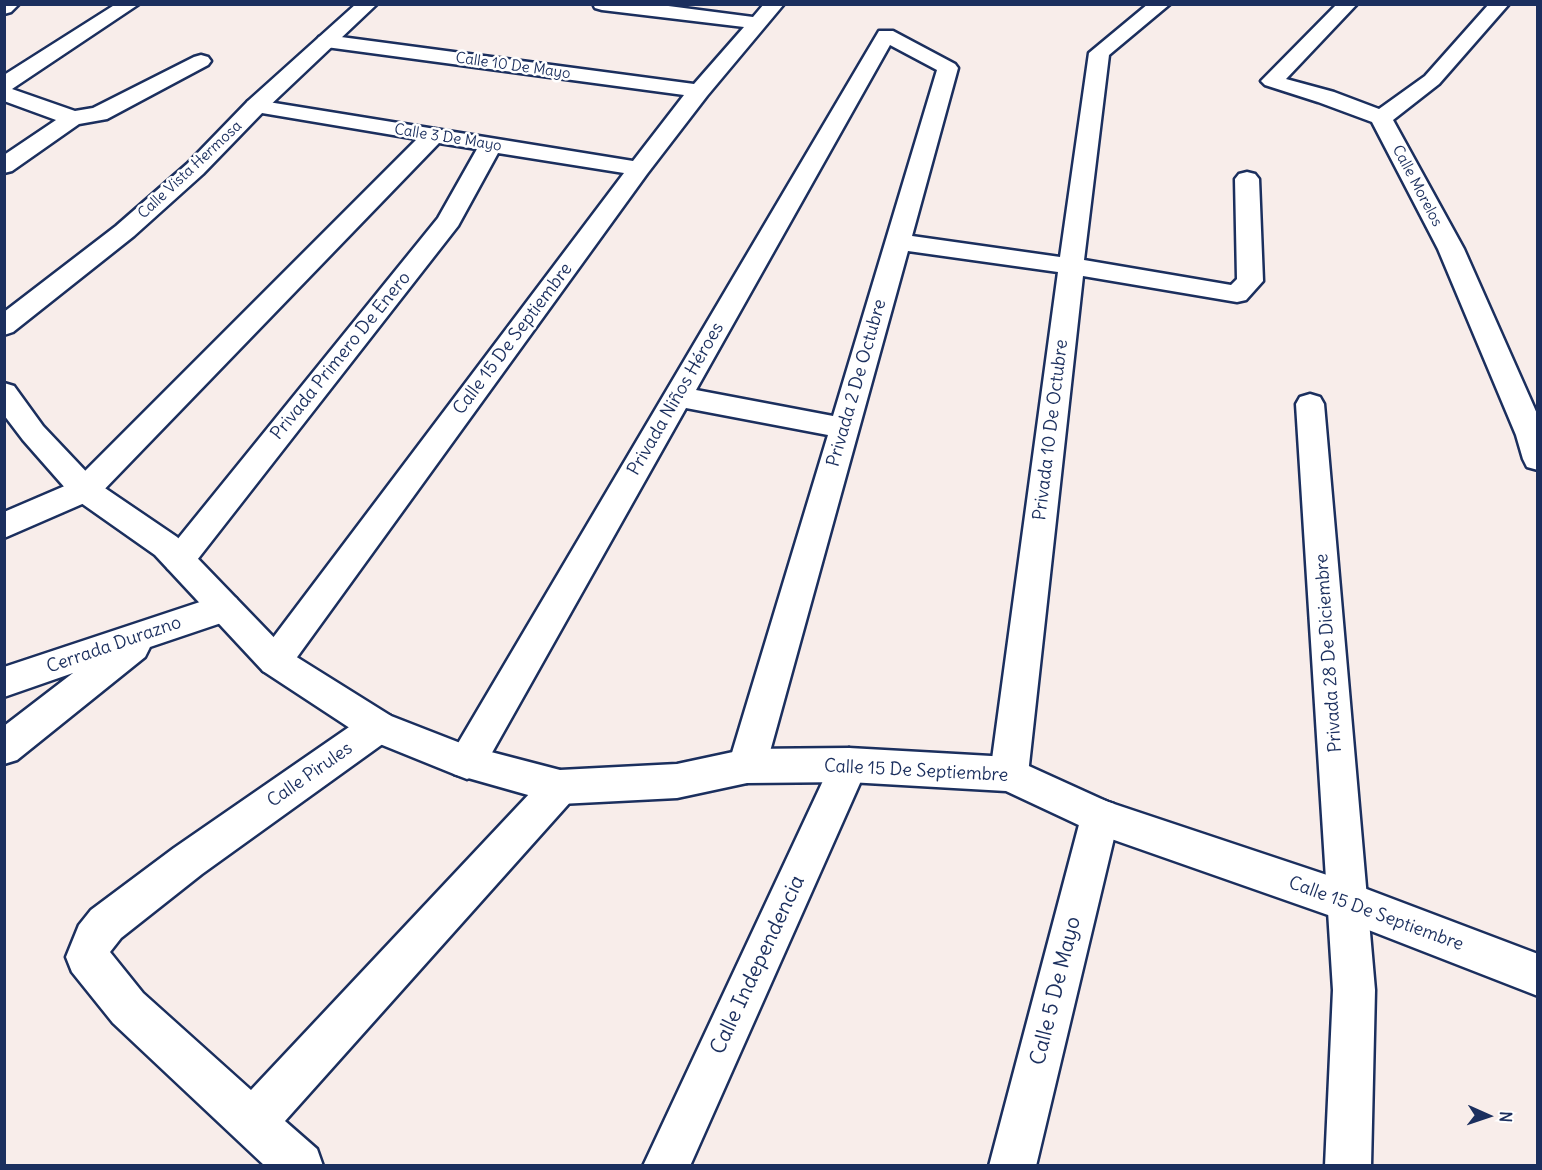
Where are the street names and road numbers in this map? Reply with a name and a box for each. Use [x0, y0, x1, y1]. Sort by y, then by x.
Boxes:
street label: Calle 10 De Mayo [454, 49, 572, 83]
street label: Calle Vista Hermosa [134, 117, 246, 223]
street label: Calle 3 De Mayo [393, 121, 503, 155]
street label: Calle Morelos [1388, 142, 1446, 230]
street label: Calle 15 De Septiembre [449, 259, 577, 419]
street label: Privada Primero De Enero [266, 268, 416, 444]
street label: Privada 2 De Octubre [823, 297, 891, 469]
street label: Privada Niños Héroes [623, 319, 729, 479]
street label: Privada 10 De Octubre [1029, 338, 1073, 522]
street label: Privada 28 De Diciembre [1311, 553, 1347, 753]
street label: Cerrada Durazno [44, 612, 184, 678]
street label: Calle Pirules [263, 738, 357, 812]
street label: Calle 15 De Septiembre [823, 755, 1009, 787]
street label: Calle Independencia [705, 871, 811, 1059]
street label: Calle 15 De Septiembre [1286, 872, 1466, 956]
street label: Calle 5 De Mayo [1025, 914, 1087, 1068]

